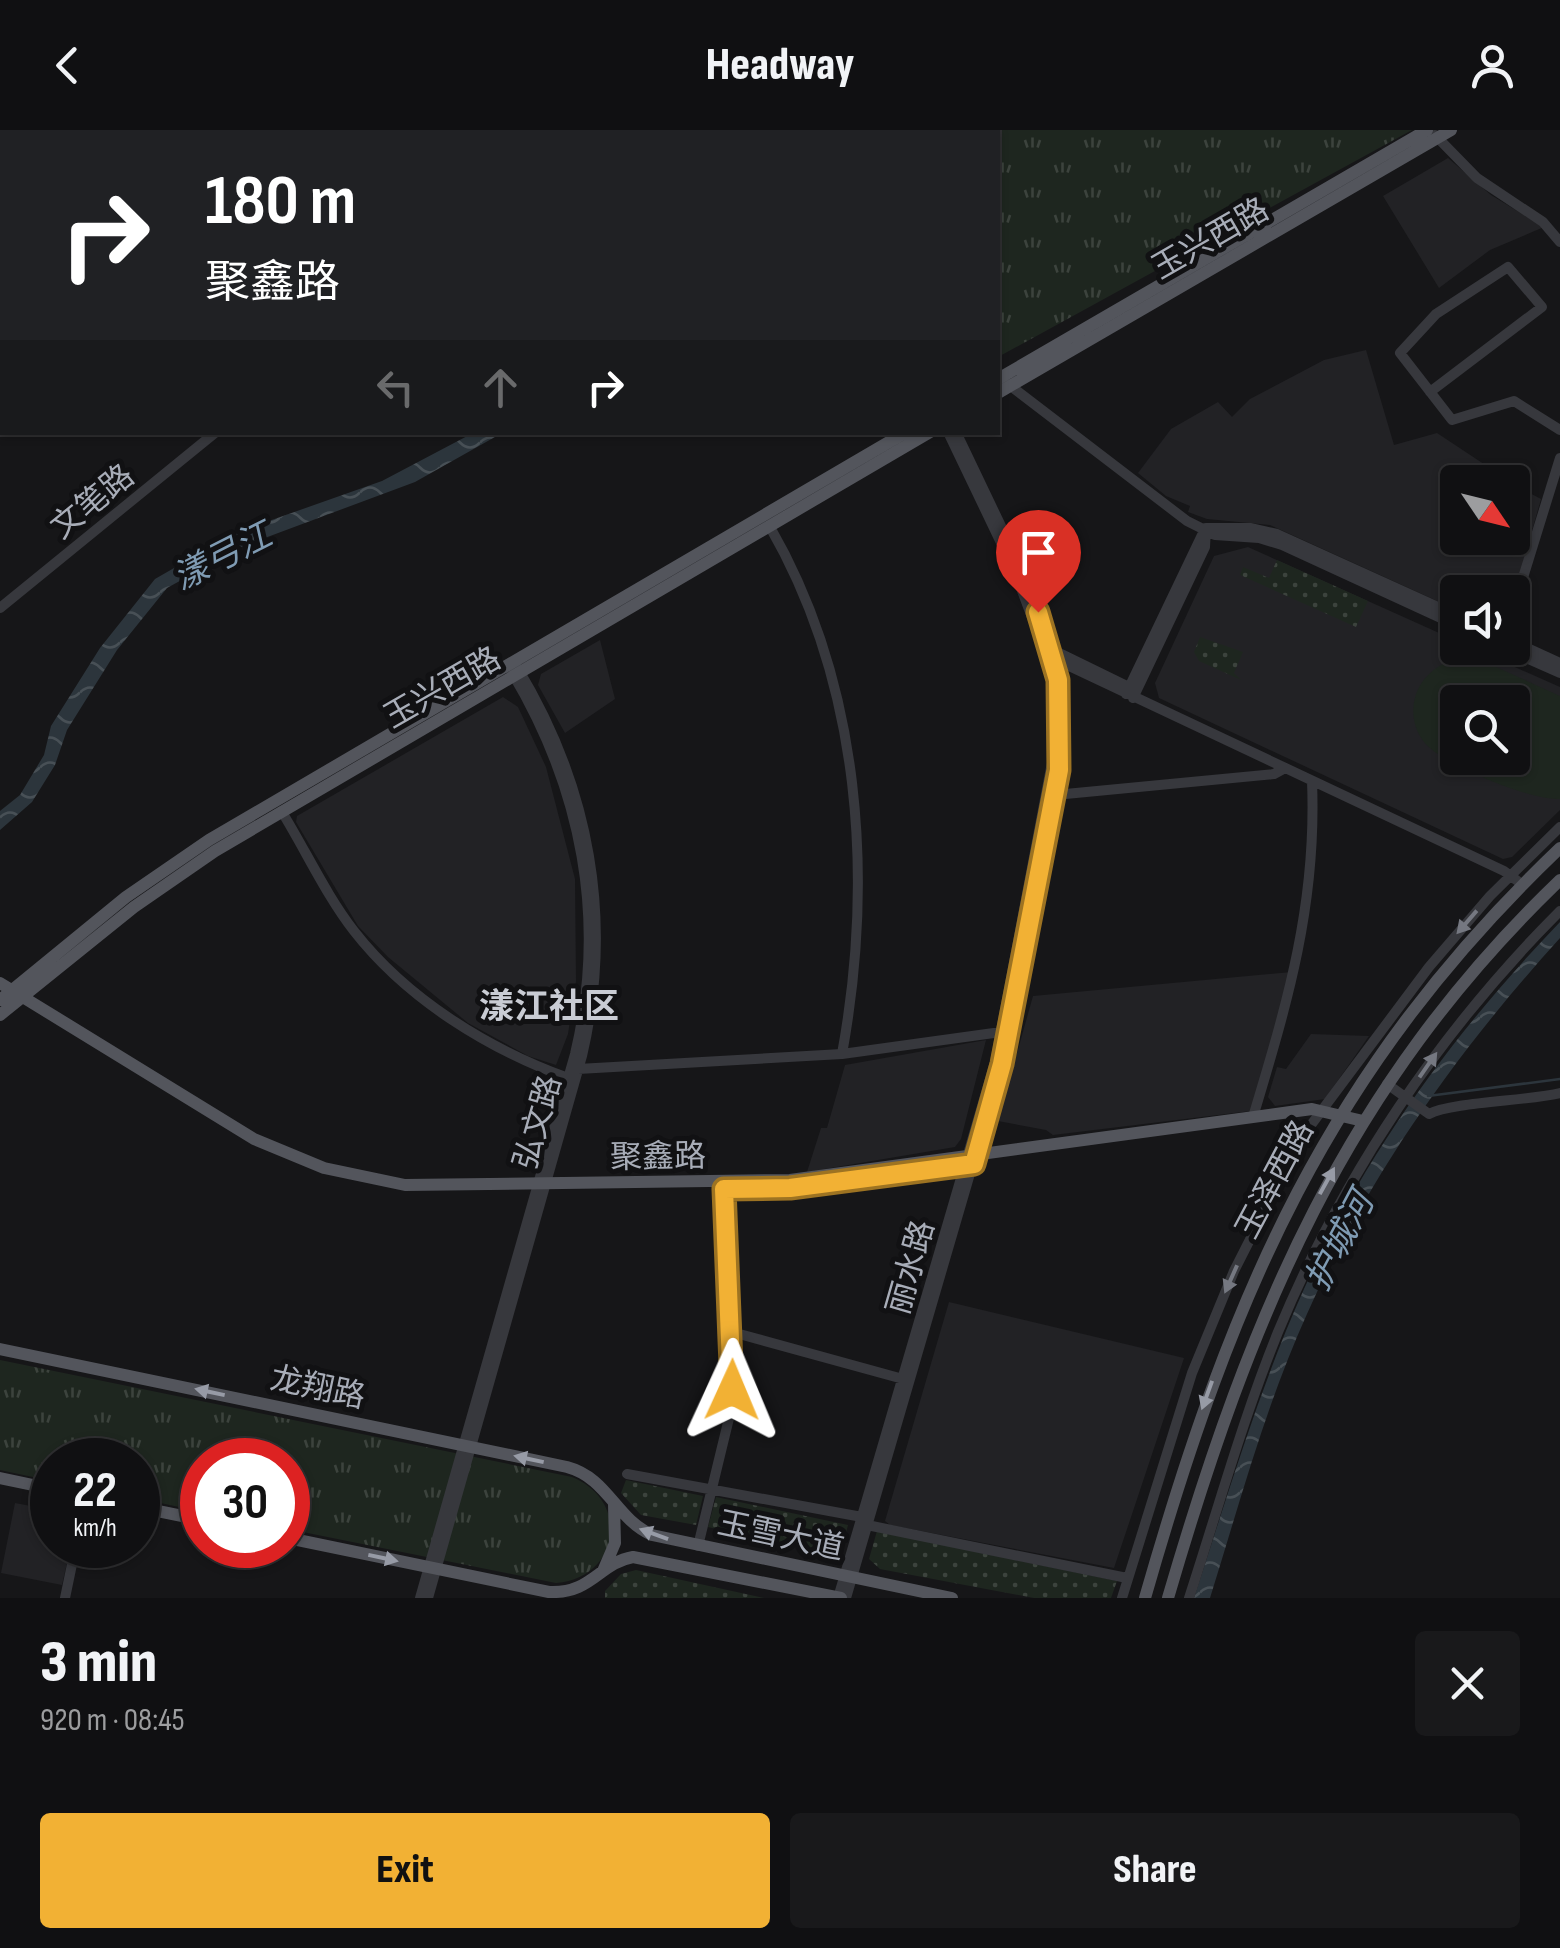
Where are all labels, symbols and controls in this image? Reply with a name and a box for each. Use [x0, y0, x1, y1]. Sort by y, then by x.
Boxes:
icon: back [40, 38, 95, 93]
text: Headway [706, 38, 854, 93]
icon: person [1465, 38, 1520, 93]
text: 180 m [205, 160, 356, 244]
icon: right [40, 170, 170, 300]
street label: 玉兴西路 [1146, 190, 1276, 288]
text: 聚鑫路 [205, 256, 340, 311]
icon: left [368, 360, 423, 415]
icon: ahead [473, 360, 528, 415]
icon: right [578, 360, 633, 415]
street label: 文笔路 [43, 457, 143, 548]
north arrow [1440, 465, 1530, 555]
map controls [1440, 465, 1530, 775]
pin [996, 510, 1081, 613]
water label: 漾弓江 [166, 513, 283, 600]
icon: arrive [1011, 525, 1066, 580]
button: sound [1440, 575, 1530, 665]
street label: 玉兴西路 [378, 639, 508, 737]
button: search [1440, 685, 1530, 775]
one-way arrow [1457, 909, 1479, 934]
district label: 漾江社区 [479, 986, 619, 1029]
one-way arrow [1418, 1052, 1437, 1078]
street label: 弘文路 [506, 1071, 570, 1174]
street label: 玉泽西路 [1228, 1114, 1323, 1245]
street label: 聚鑫路 [610, 1137, 706, 1178]
one-way arrow [1318, 1167, 1336, 1195]
water label: 护城河 [1297, 1180, 1387, 1298]
street label: 丽水路 [879, 1216, 943, 1319]
one-way arrow [1223, 1264, 1239, 1294]
position arrow [680, 1338, 784, 1442]
street label: 龙翔路 [267, 1359, 369, 1418]
one-way arrow [1198, 1380, 1213, 1410]
one-way arrow [195, 1384, 226, 1400]
speed limit sign: 30 [180, 1438, 310, 1568]
one-way arrow [513, 1450, 544, 1466]
text: 22 [73, 1461, 117, 1521]
street label: 玉雪大道 [714, 1504, 847, 1569]
text: km/h [73, 1513, 117, 1544]
one-way arrow [639, 1526, 669, 1541]
one-way arrow [368, 1551, 399, 1566]
text: 3 min [40, 1627, 157, 1699]
button: close [1415, 1631, 1520, 1736]
text: 920 m · 08:45 [40, 1701, 184, 1740]
button: Exit [40, 1813, 770, 1928]
button: Share [790, 1813, 1520, 1928]

